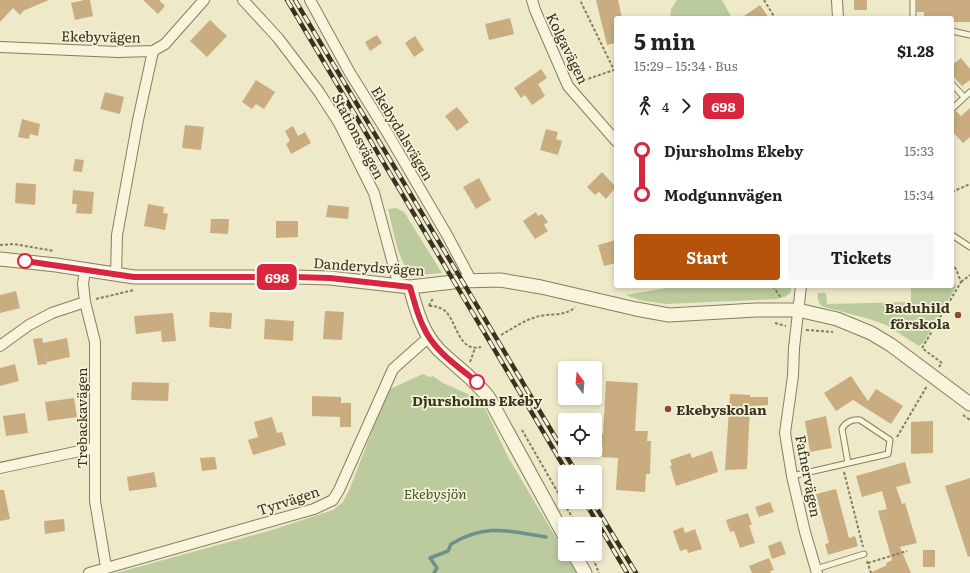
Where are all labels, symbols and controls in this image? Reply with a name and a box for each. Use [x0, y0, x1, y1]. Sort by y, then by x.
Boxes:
street label: Kolgavägen [542, 9, 594, 87]
text: 5 min [634, 24, 696, 57]
street label: Ekebyvägen [61, 25, 141, 47]
text: $1.28 [897, 39, 934, 62]
text: 15:29 – 15:34 · Bus [634, 56, 738, 75]
street label: Ekebydalsvägen [367, 82, 439, 184]
street label: Stationsvägen [328, 90, 390, 182]
icon: walk [634, 95, 656, 117]
icon: forward [675, 95, 697, 117]
text: 698 [711, 96, 736, 116]
text: 4 [662, 97, 669, 116]
text: Djursholms Ekeby [664, 139, 803, 162]
text: 15:33 [904, 141, 934, 160]
text: Modgunnvägen [664, 183, 782, 206]
text: 15:34 [904, 185, 934, 204]
button: Start [634, 234, 780, 280]
button: Tickets [788, 234, 934, 280]
street label: Danderydsvägen [313, 252, 425, 280]
unlabelled marker [17, 253, 33, 269]
line badge: 698 [254, 264, 300, 290]
text: 698 [265, 267, 289, 287]
place label: Baduhild förskola [885, 297, 951, 333]
marker: Baduhild förskola [953, 310, 963, 320]
north arrow [558, 361, 602, 405]
map controls [558, 361, 602, 561]
street label: Trebackavägen [71, 367, 91, 469]
marker: Djursholms Ekeby [469, 374, 485, 390]
place label: Djursholms Ekeby [412, 390, 542, 410]
place label: Ekebyskolan [676, 399, 767, 419]
marker: Ekebyskolan [663, 404, 673, 414]
button: locate [558, 413, 602, 457]
street label: Fafnervägen [791, 433, 827, 519]
button: + [558, 465, 602, 509]
street label: Tyrvägen [254, 481, 322, 519]
park label: Ekebysjön [403, 483, 467, 503]
button: − [558, 517, 602, 561]

